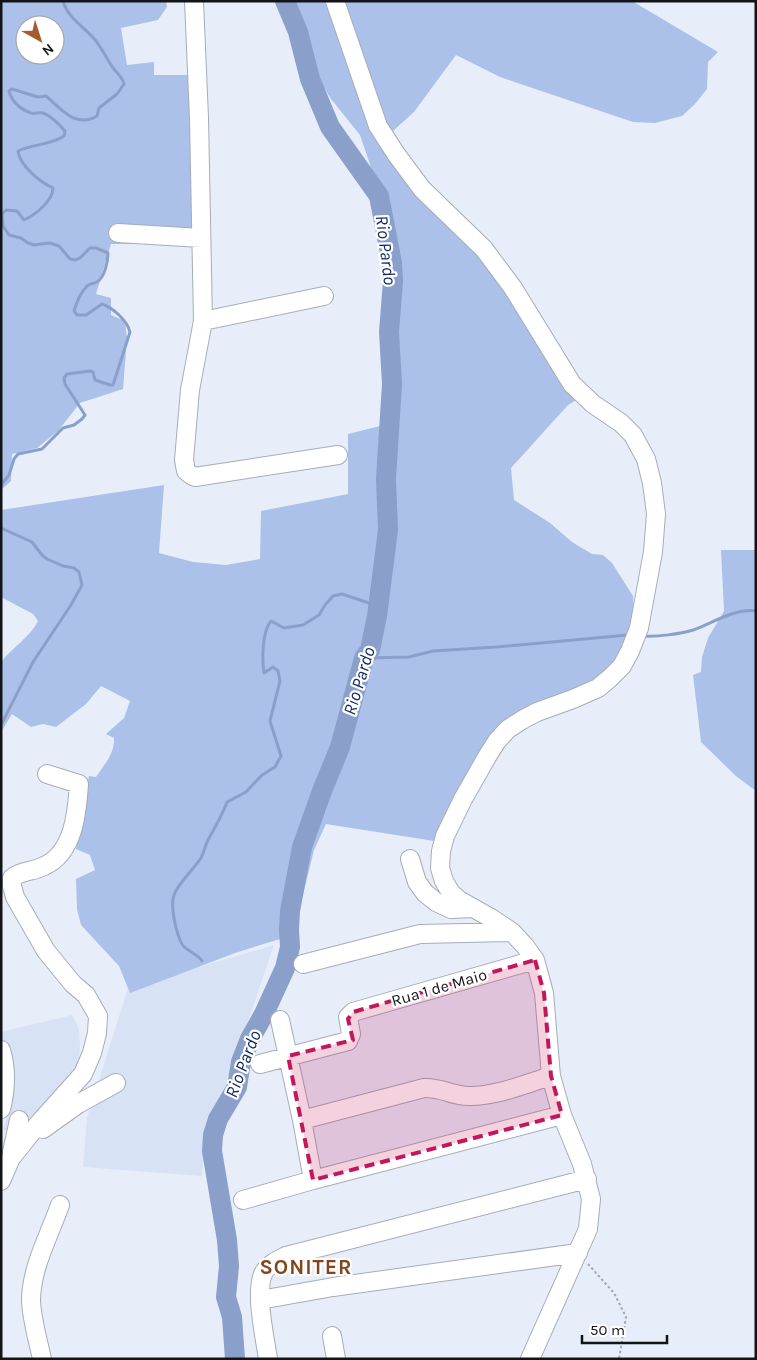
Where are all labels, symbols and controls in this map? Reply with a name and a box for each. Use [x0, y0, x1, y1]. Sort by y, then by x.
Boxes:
north arrow [15, 15, 65, 65]
text: N [39, 40, 57, 59]
water label: Rio Pardo [371, 214, 401, 286]
water label: Rio Pardo [338, 644, 380, 718]
street label: Rua 1 de Maio [389, 965, 489, 1010]
water label: Rio Pardo [220, 1027, 266, 1101]
district label: SONITER [259, 1255, 353, 1279]
scale bar [582, 1312, 667, 1344]
text: 50 m [590, 1321, 625, 1339]

